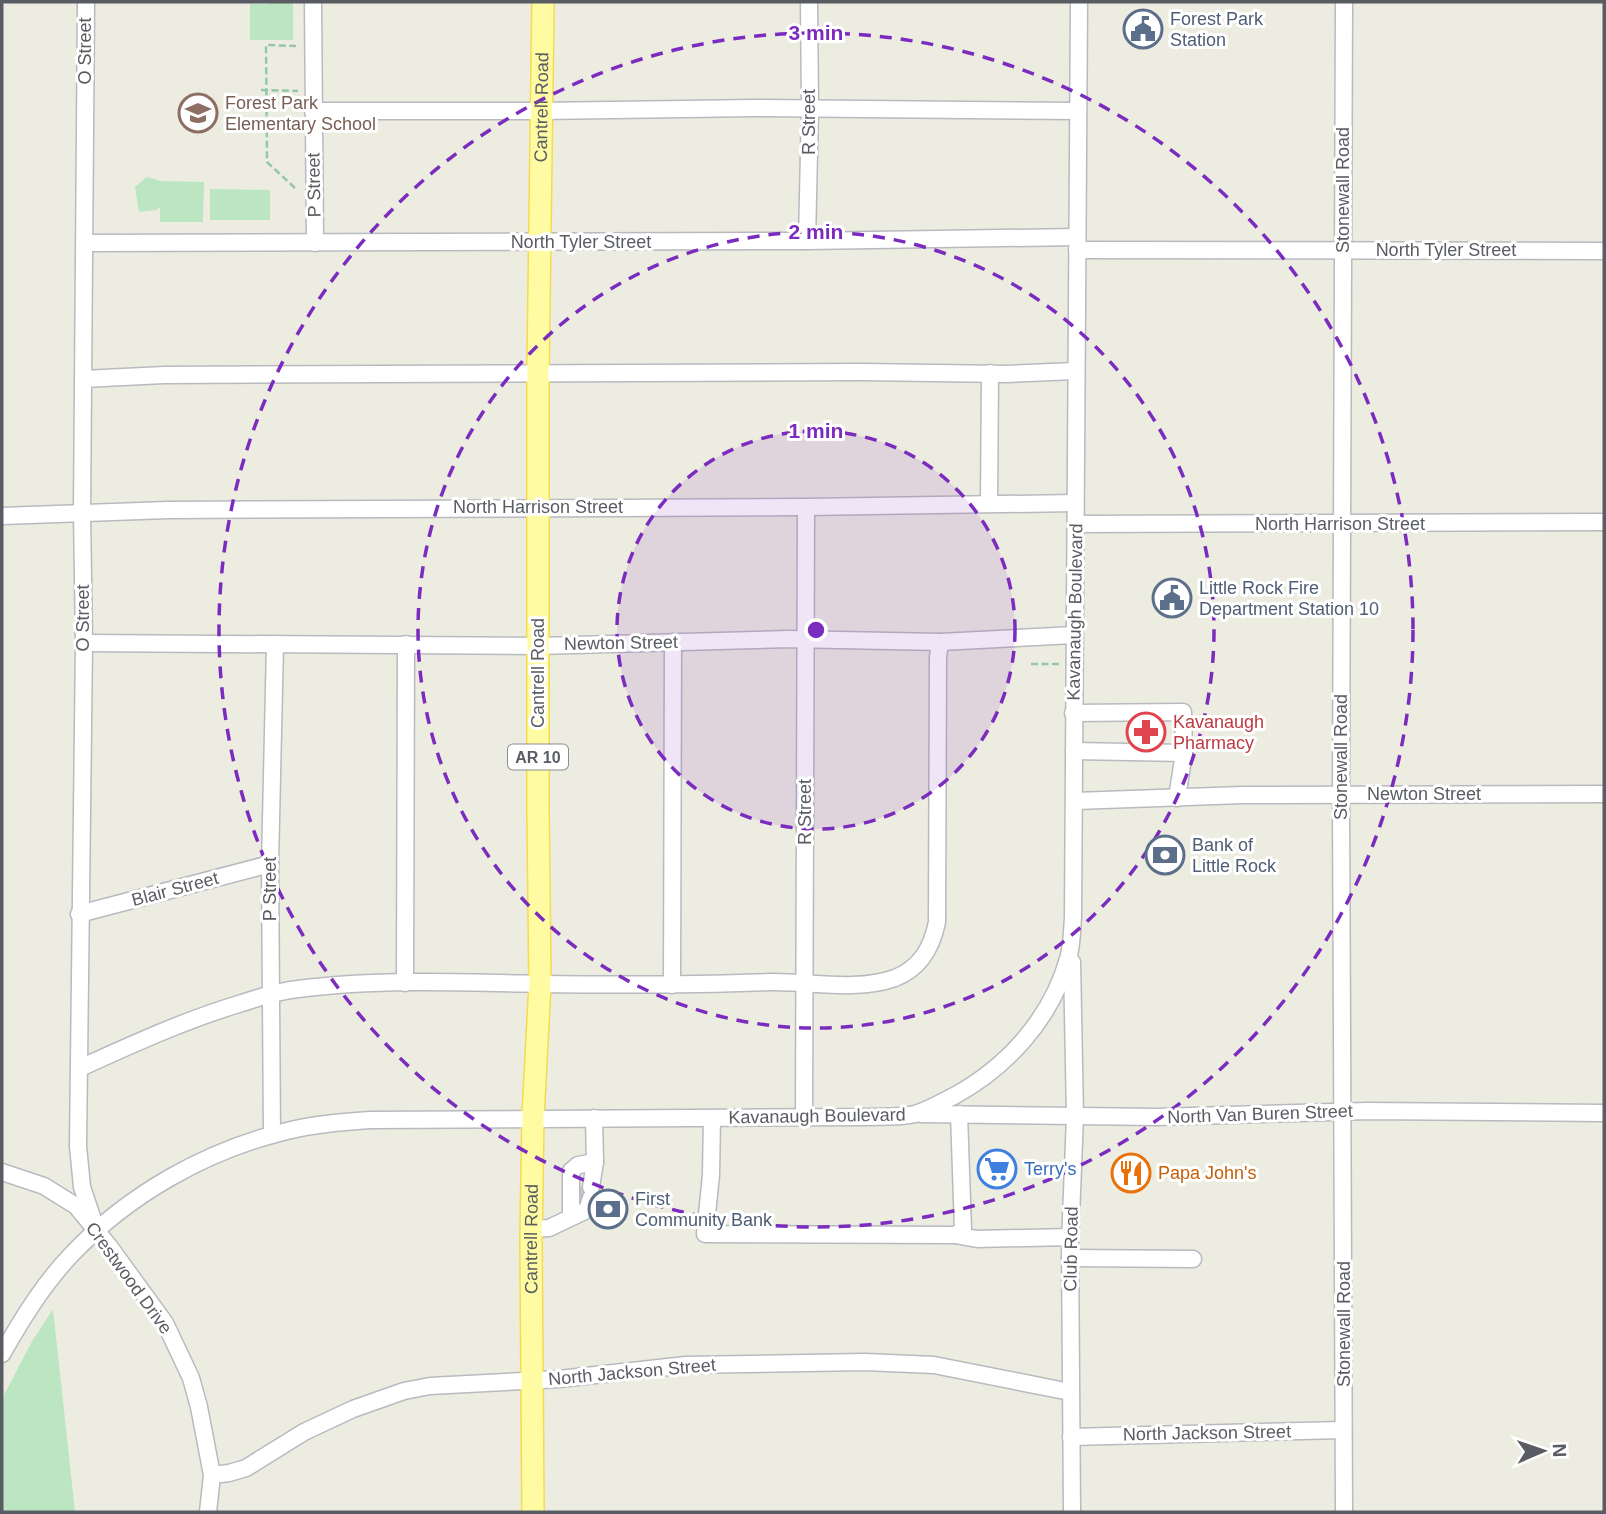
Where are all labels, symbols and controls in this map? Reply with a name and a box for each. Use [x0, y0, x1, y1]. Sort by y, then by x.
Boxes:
public building icon: Forest Park Station [1122, 8, 1164, 50]
place label: Forest Park Station [1170, 9, 1264, 50]
street label: O Street [75, 17, 95, 85]
text: 3 min [789, 21, 843, 44]
street label: Cantrell Road [531, 52, 552, 162]
street label: R Street [799, 89, 819, 155]
school or university icon: Forest Park Elementary School [177, 92, 219, 134]
place label: Forest Park Elementary School [225, 93, 376, 134]
street label: Stonewall Road [1333, 127, 1353, 253]
street label: P Street [303, 152, 325, 218]
text: 2 min [789, 220, 843, 243]
street label: North Tyler Street [511, 232, 651, 252]
street label: North Tyler Street [1376, 240, 1516, 260]
text: 1 min [789, 419, 843, 442]
street label: North Harrison Street [453, 497, 623, 517]
street label: North Harrison Street [1255, 514, 1425, 534]
street label: Kavanaugh Boulevard [1063, 523, 1087, 701]
public building icon: Little Rock Fire Department Station 10 [1151, 577, 1193, 619]
place label: Little Rock Fire Department Station 10 [1199, 578, 1379, 619]
street label: O Street [73, 584, 93, 652]
street label: Cantrell Road [528, 618, 548, 728]
centre of rings [804, 618, 828, 642]
street label: Newton Street [564, 632, 678, 654]
street label: Stonewall Road [1331, 694, 1351, 820]
pharmacy icon: Kavanaugh Pharmacy [1125, 711, 1167, 753]
place label: Kavanaugh Pharmacy [1173, 712, 1264, 753]
road number: AR 10 [508, 744, 568, 770]
street label: R Street [795, 779, 815, 845]
street label: Newton Street [1367, 784, 1481, 804]
bank icon: Bank of Little Rock [1144, 834, 1186, 876]
place label: Bank of Little Rock [1192, 835, 1277, 876]
street label: P Street [260, 857, 280, 921]
street label: Blair Street [129, 868, 221, 910]
street label: North Van Buren Street [1167, 1101, 1353, 1127]
street label: Kavanaugh Boulevard [728, 1104, 906, 1128]
supermarket icon: Terry's [976, 1148, 1018, 1190]
restaurant icon: Papa John's [1110, 1152, 1152, 1194]
place label: Terry's [1024, 1159, 1076, 1179]
place label: Papa John's [1158, 1163, 1257, 1183]
street label: Cantrell Road [521, 1184, 542, 1294]
bank icon: First Community Bank [587, 1188, 629, 1230]
place label: First Community Bank [635, 1189, 773, 1230]
street label: Club Road [1060, 1206, 1082, 1292]
street label: Crestwood Drive [82, 1218, 176, 1338]
street label: Stonewall Road [1334, 1261, 1354, 1387]
street label: North Jackson Street [547, 1355, 717, 1389]
north arrow [1508, 1416, 1578, 1486]
street label: North Jackson Street [1123, 1422, 1291, 1444]
text: N [1549, 1443, 1570, 1458]

